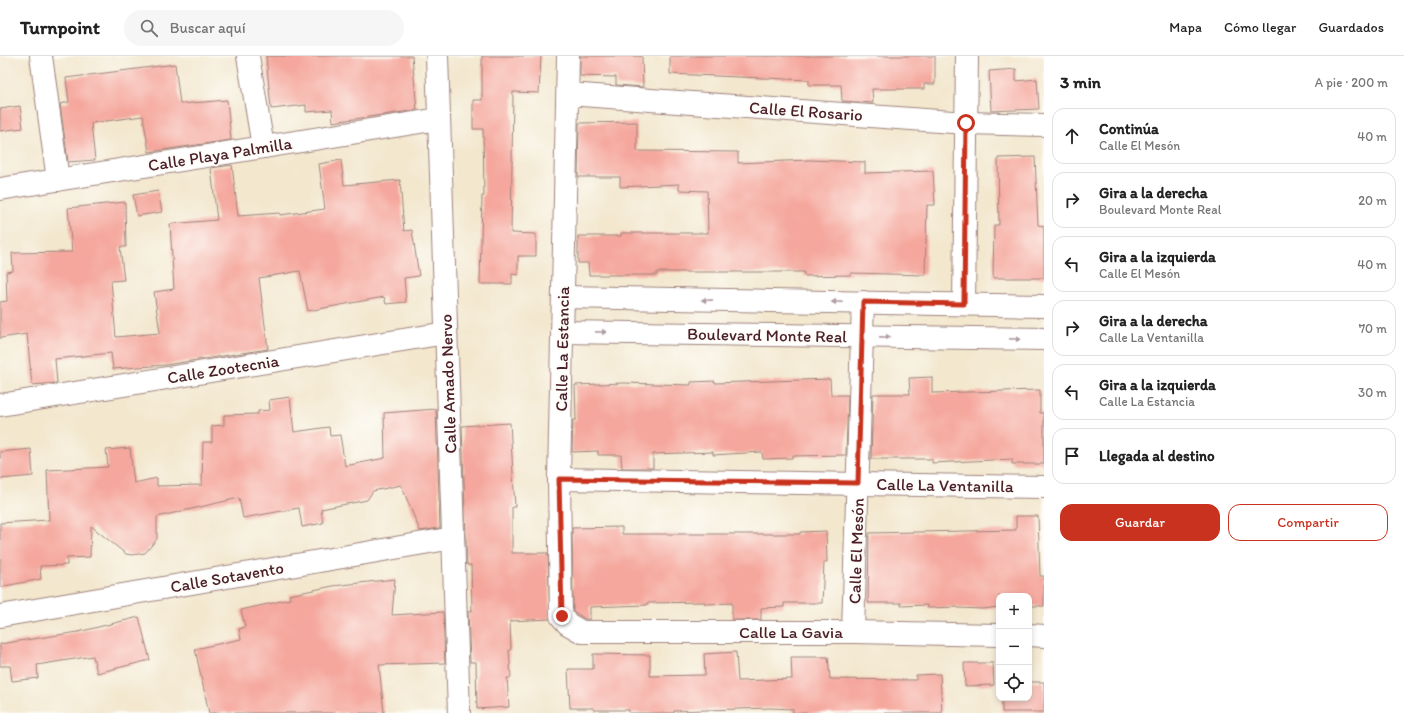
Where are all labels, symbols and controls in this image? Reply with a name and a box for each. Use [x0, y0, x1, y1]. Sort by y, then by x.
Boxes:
search box [124, 10, 404, 46]
text: Turnpoint [20, 16, 100, 39]
icon: search [138, 17, 160, 39]
text: Buscar aquí [170, 19, 246, 37]
text: Mapa [1169, 19, 1202, 36]
text: Cómo llegar [1224, 19, 1296, 36]
text: Guardados [1318, 19, 1384, 36]
text: 3 min [1060, 72, 1101, 92]
text: A pie · 200 m [1315, 75, 1388, 90]
street label: Calle El Rosario [748, 97, 864, 125]
route start [957, 114, 975, 132]
text: Continúa [1099, 120, 1159, 138]
icon: ahead [1061, 125, 1083, 147]
text: 40 m [1357, 129, 1387, 144]
street label: Calle Playa Palmilla [147, 133, 294, 175]
text: Calle El Mesón [1099, 138, 1180, 153]
text: Gira a la derecha [1099, 184, 1208, 202]
icon: right [1061, 189, 1083, 211]
text: 20 m [1358, 193, 1387, 208]
text: Boulevard Monte Real [1099, 202, 1221, 217]
text: Gira a la izquierda [1099, 248, 1216, 266]
icon: left [1061, 253, 1083, 275]
text: 40 m [1357, 257, 1387, 272]
text: Calle El Mesón [1099, 266, 1180, 281]
street label: Calle La Estancia [551, 286, 573, 412]
one-way arrow [700, 297, 713, 303]
one-way arrow [830, 299, 843, 305]
text: Gira a la derecha [1099, 312, 1208, 330]
street label: Calle Amado Nervo [436, 314, 460, 454]
icon: right [1061, 317, 1083, 339]
text: 70 m [1359, 321, 1387, 336]
street label: Boulevard Monte Real [687, 324, 847, 346]
one-way arrow [595, 329, 607, 336]
text: Calle La Ventanilla [1099, 330, 1204, 345]
one-way arrow [879, 334, 892, 340]
one-way arrow [1009, 336, 1022, 342]
street label: Calle Zootecnia [166, 350, 281, 388]
text: Gira a la izquierda [1099, 376, 1216, 394]
icon: left [1061, 381, 1083, 403]
text: 30 m [1358, 385, 1387, 400]
text: Calle La Estancia [1099, 394, 1195, 409]
icon: arrive [1061, 445, 1083, 467]
text: Llegada al destino [1099, 447, 1215, 465]
street label: Calle La Ventanilla [876, 474, 1014, 496]
street label: Calle El Mesón [844, 498, 868, 604]
button: Guardar [1060, 504, 1220, 541]
button: Compartir [1228, 504, 1388, 541]
street label: Calle Sotavento [169, 557, 285, 597]
map controls [996, 593, 1032, 701]
button: + [996, 593, 1032, 629]
route end [553, 607, 571, 625]
street label: Calle La Gavia [739, 622, 843, 642]
button: − [996, 629, 1032, 665]
button: locate [996, 665, 1032, 701]

